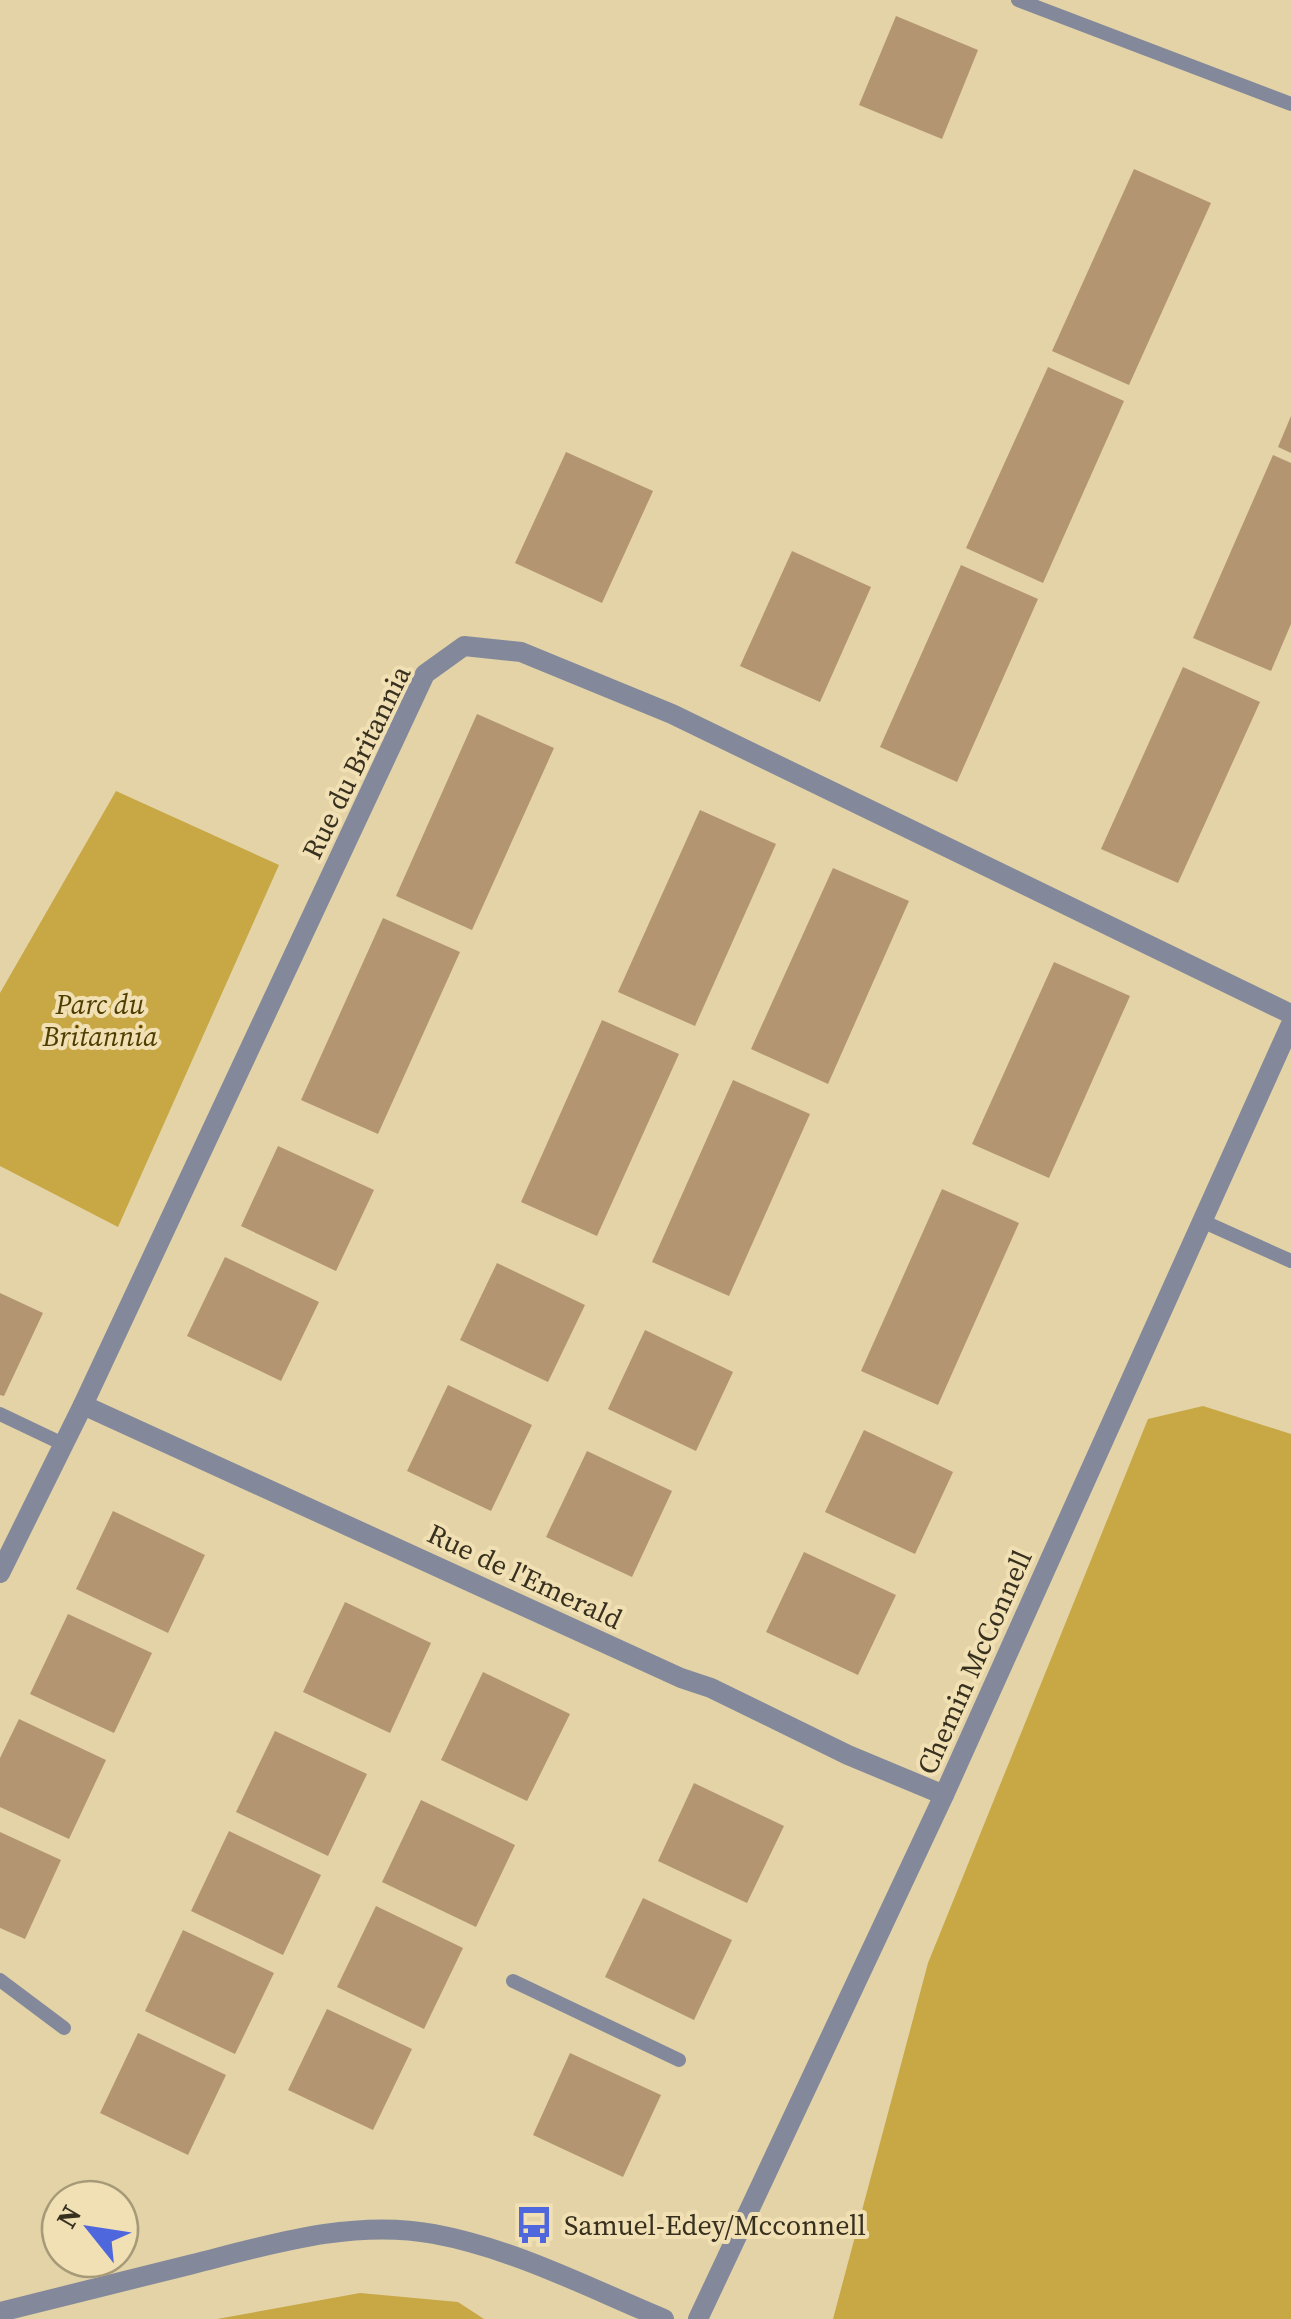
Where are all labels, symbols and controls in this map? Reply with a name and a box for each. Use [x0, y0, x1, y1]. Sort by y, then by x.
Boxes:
street label: Rue du Britannia [293, 658, 420, 865]
park label: Parc du Britannia [41, 985, 158, 1055]
street label: Rue de l'Emerald [421, 1514, 629, 1638]
street label: Chemin McConnell [907, 1544, 1041, 1780]
north arrow [40, 2179, 140, 2279]
text: N [47, 2198, 90, 2235]
bus stop icon: Samuel-Edey/Mcconnell [513, 2204, 555, 2246]
place label: Samuel-Edey/Mcconnell [564, 2206, 866, 2244]

